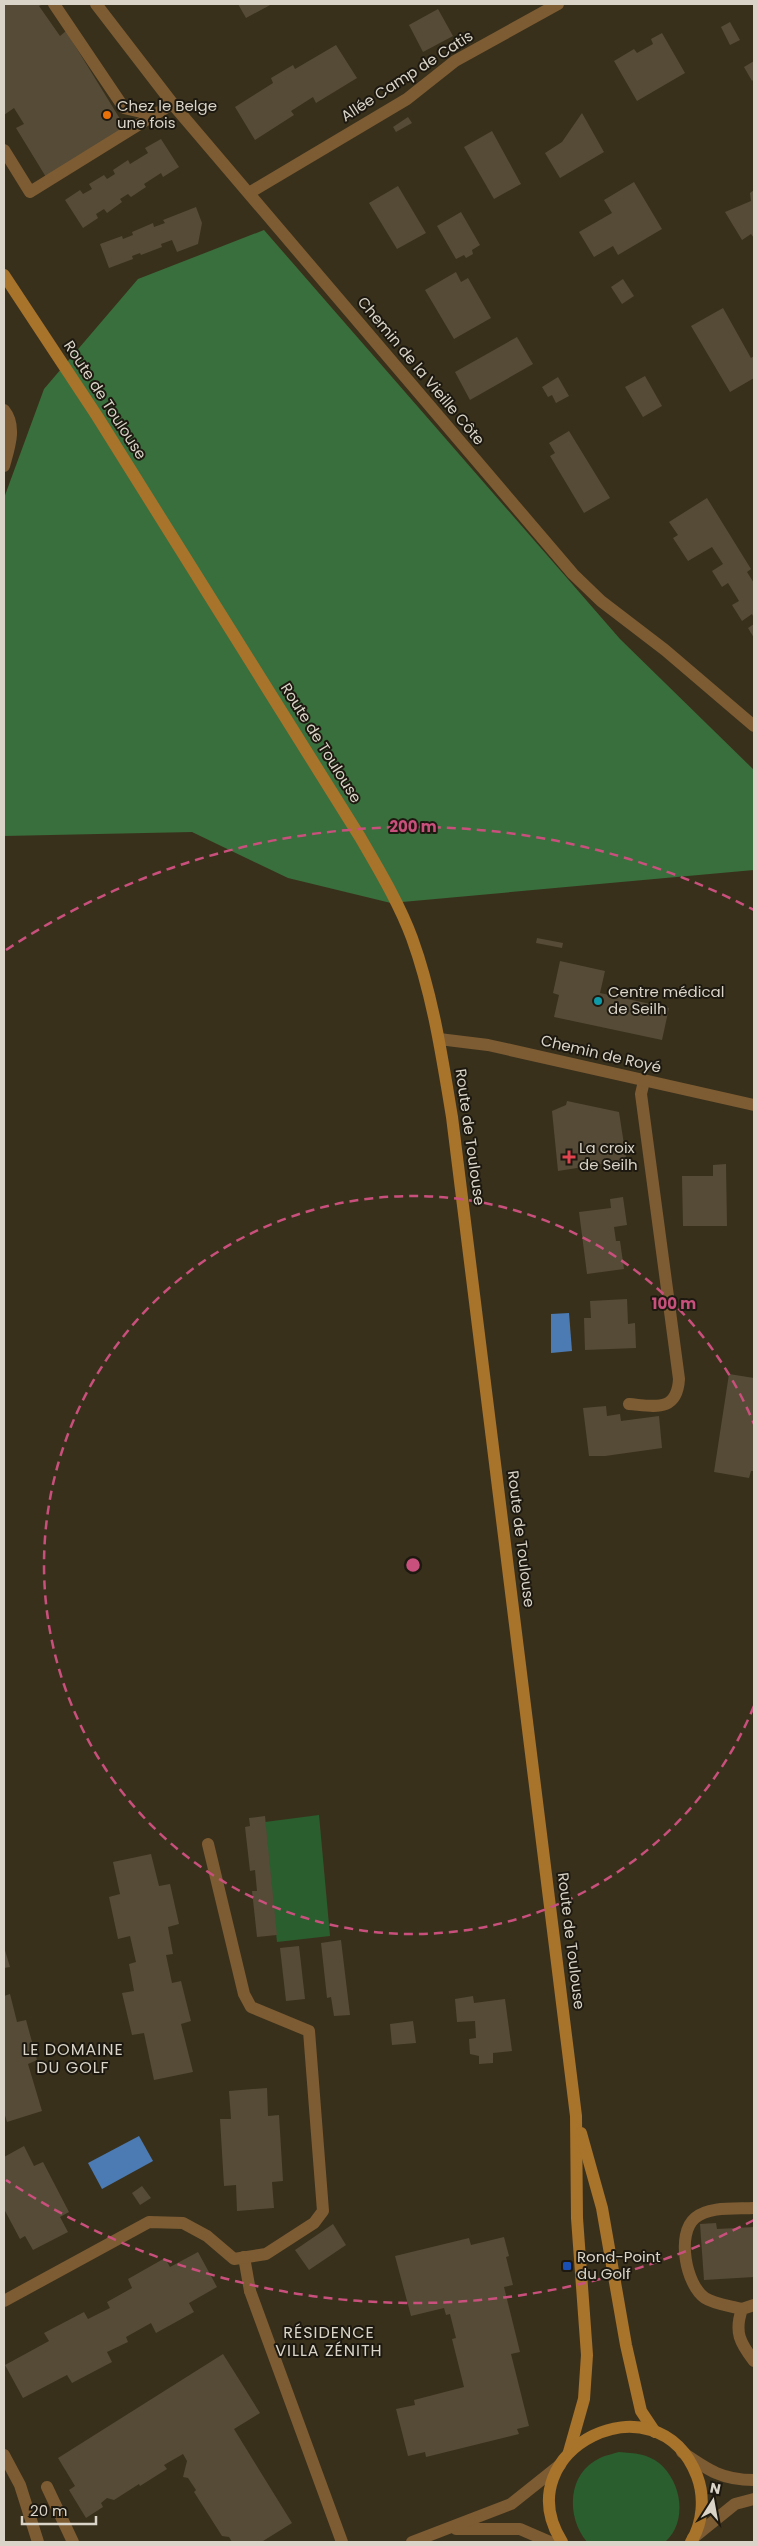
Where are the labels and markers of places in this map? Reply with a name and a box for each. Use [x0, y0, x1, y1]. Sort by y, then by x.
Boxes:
place label: Chez le Belge une fois [117, 95, 217, 133]
marker: Chez le Belge une fois [101, 109, 113, 121]
place label: Centre médical de Seilh [608, 981, 724, 1019]
marker: Centre médical de Seilh [592, 995, 604, 1007]
place label: La croix de Seilh [579, 1137, 638, 1175]
marker: La croix de Seilh [563, 1151, 575, 1163]
centre of rings [404, 1556, 422, 1574]
place label: Rond-Point du Golf [577, 2246, 661, 2284]
marker: Rond-Point du Golf [561, 2260, 573, 2272]

